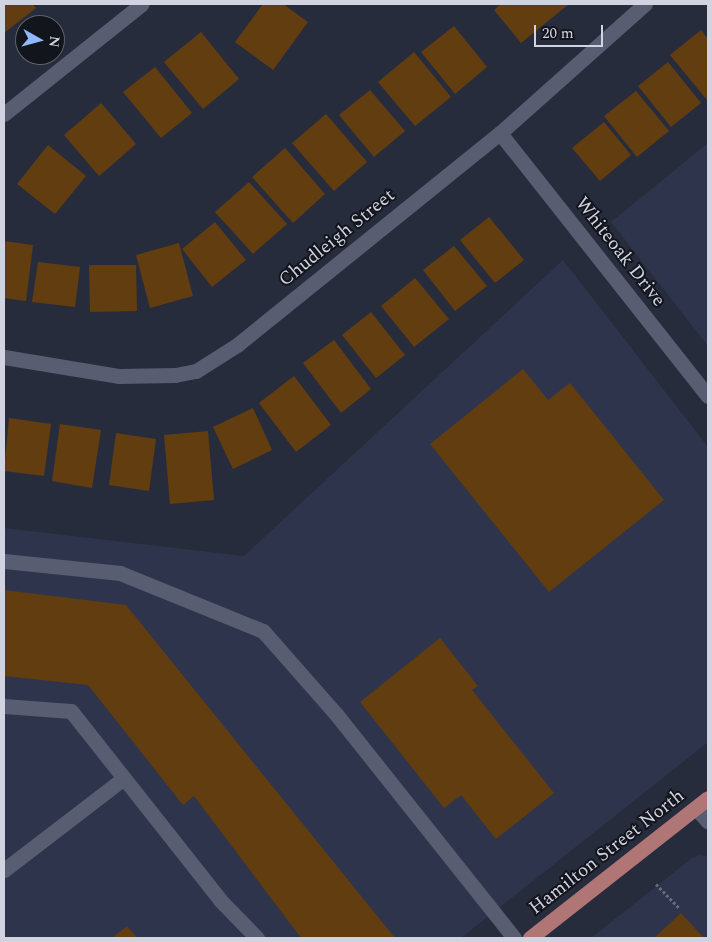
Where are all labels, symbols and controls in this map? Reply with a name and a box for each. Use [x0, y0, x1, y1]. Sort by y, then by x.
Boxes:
north arrow [15, 15, 65, 65]
scale bar [537, 15, 606, 47]
text: 20 m [542, 22, 574, 45]
text: N [43, 35, 66, 49]
street label: Chudleigh Street [274, 184, 400, 292]
street label: Whiteoak Drive [570, 193, 670, 311]
street label: Hamilton Street North [525, 784, 689, 920]

